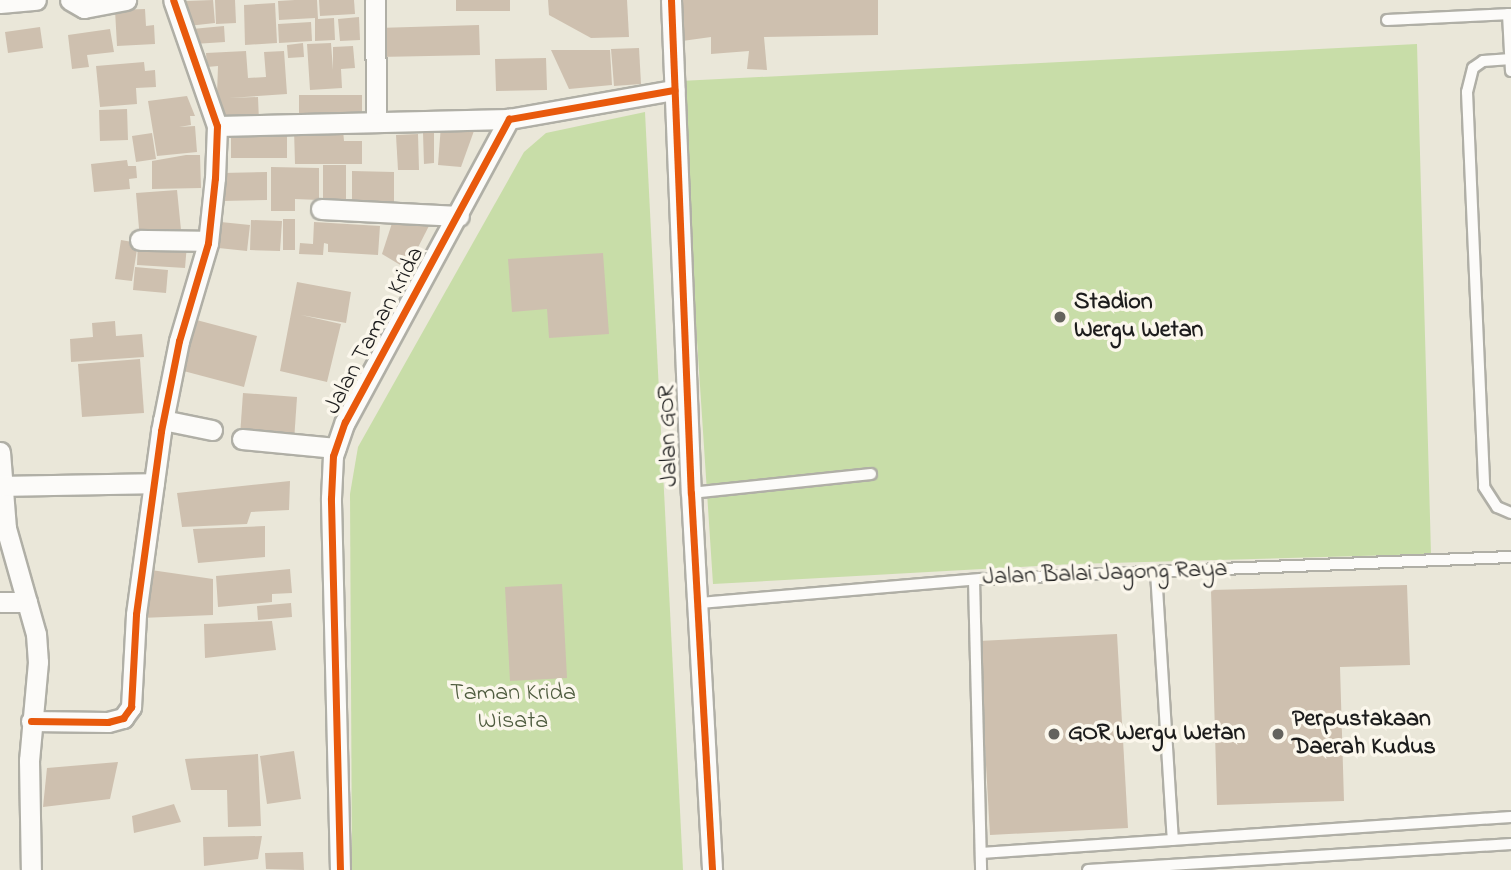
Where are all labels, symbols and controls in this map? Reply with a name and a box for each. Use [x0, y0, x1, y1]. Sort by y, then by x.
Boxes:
street label: Jalan Taman Krida [319, 242, 431, 420]
place label: Stadion Wergu Wetan [1074, 289, 1203, 345]
marker: Stadion Wergu Wetan [1052, 309, 1068, 325]
street label: Jalan GOR [653, 385, 685, 487]
street label: Jalan Balai Jagong Raya [982, 555, 1228, 593]
park label: Taman Krida Wisata [450, 680, 576, 736]
place label: Perpustakaan Daerah Kudus [1292, 706, 1436, 762]
place label: GOR Wergu Wetan [1068, 720, 1245, 748]
marker: GOR Wergu Wetan [1046, 726, 1062, 742]
marker: Perpustakaan Daerah Kudus [1270, 726, 1286, 742]

